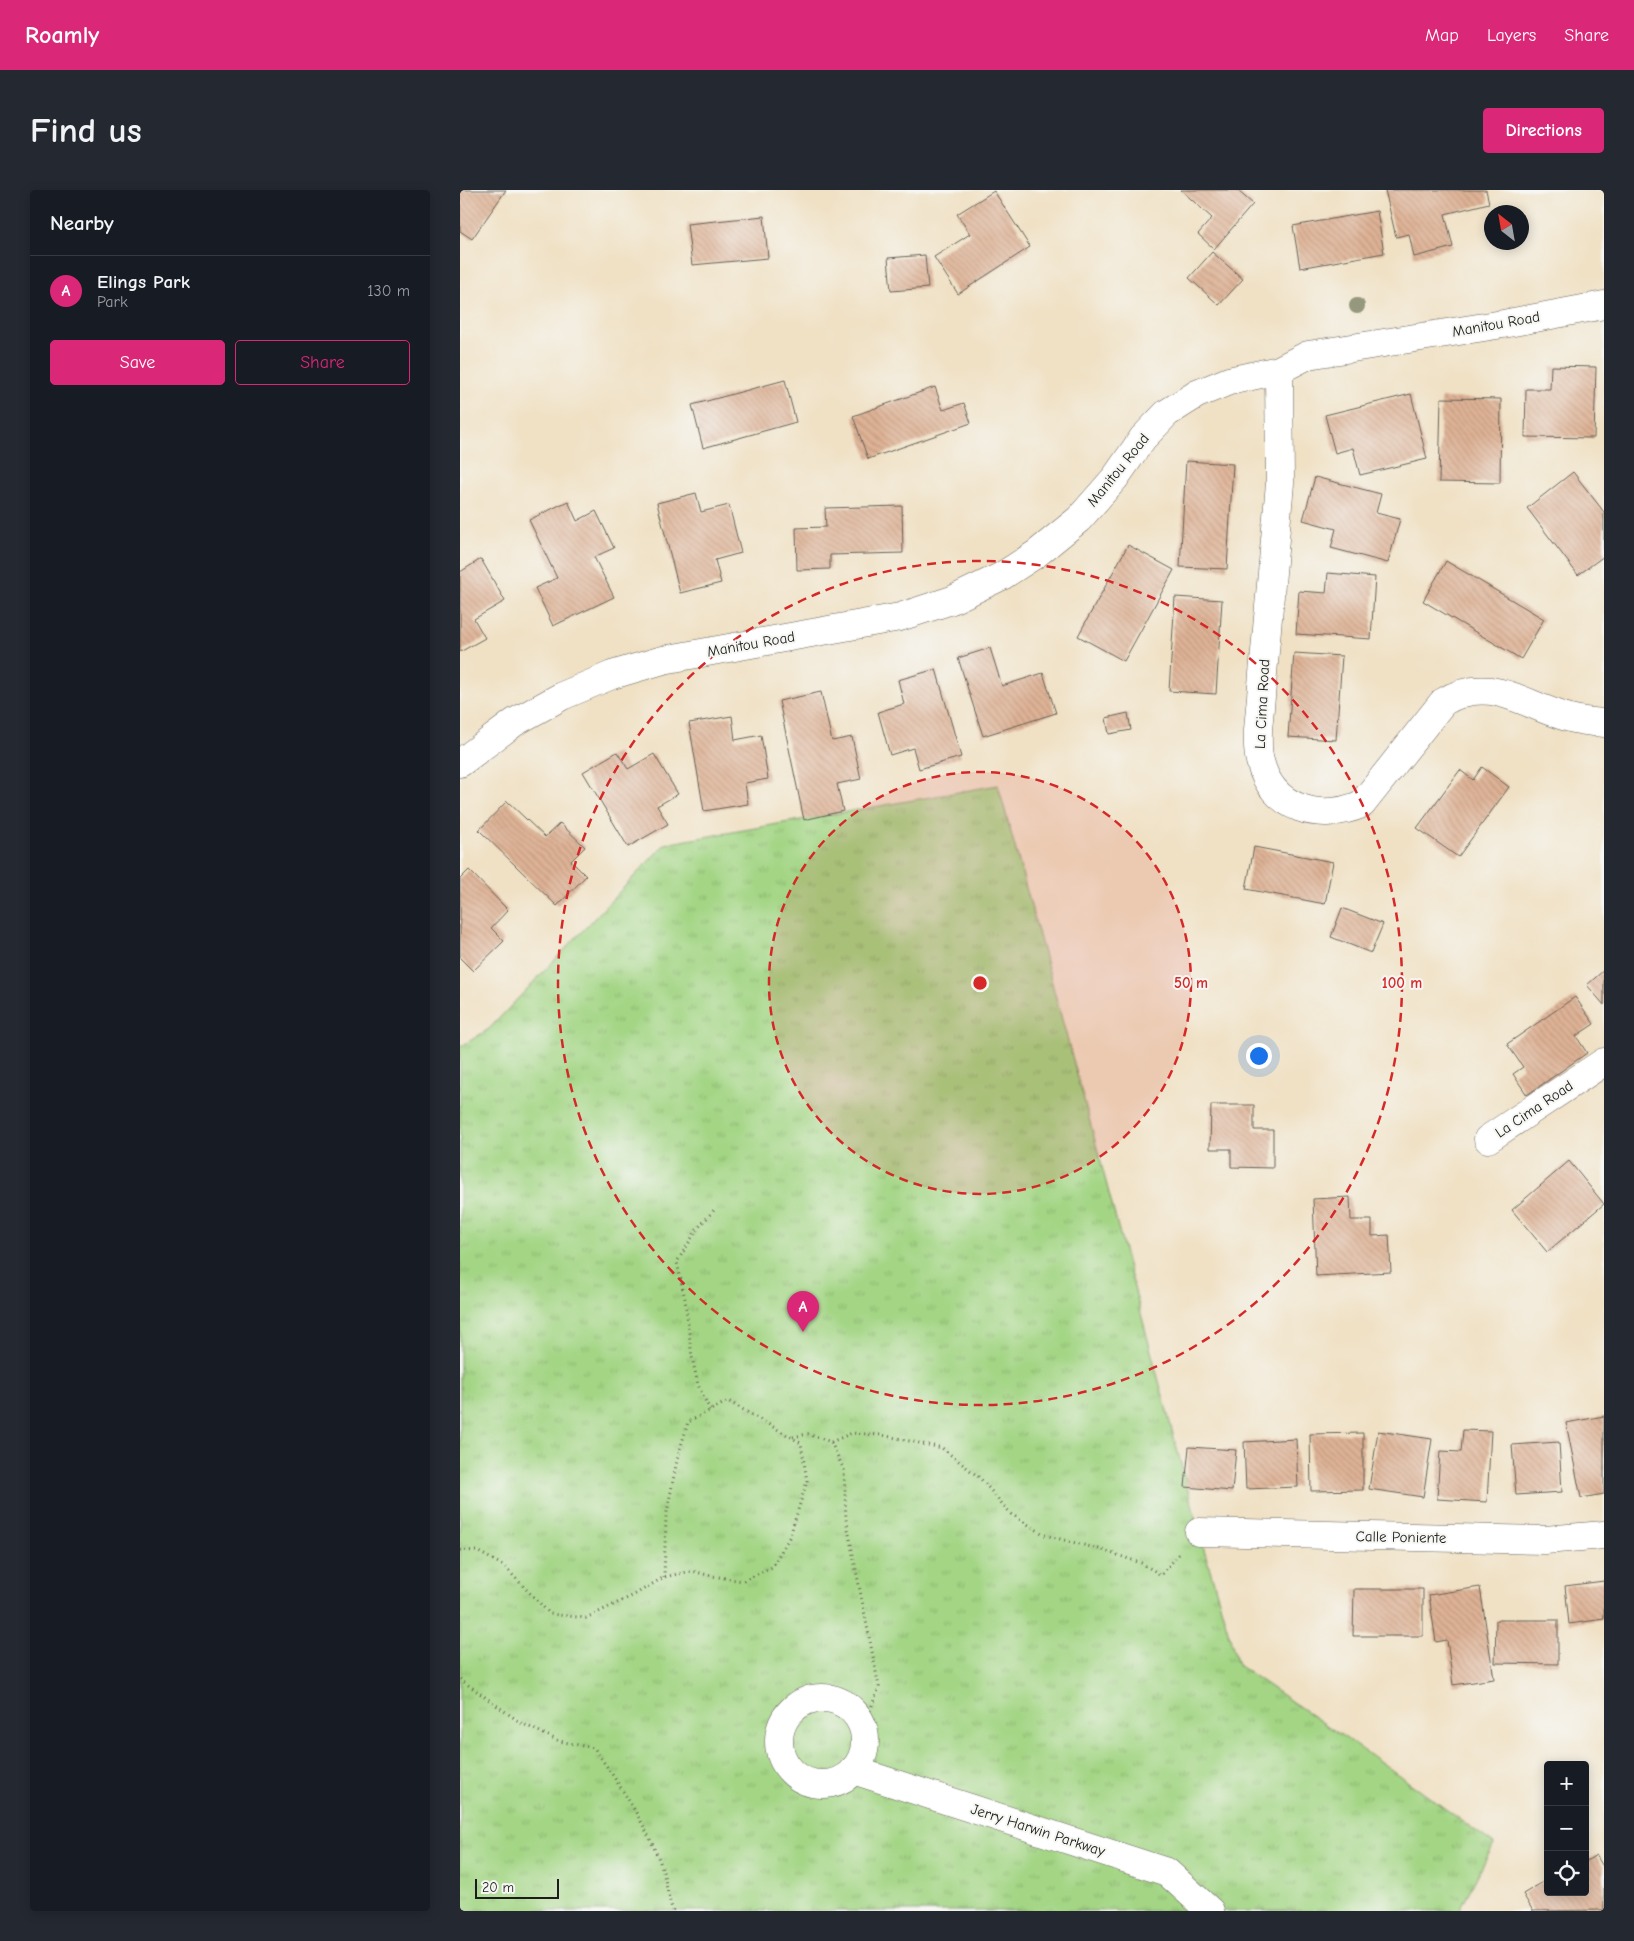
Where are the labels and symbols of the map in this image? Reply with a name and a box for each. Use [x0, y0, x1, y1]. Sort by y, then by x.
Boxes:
north arrow [1484, 205, 1529, 250]
street label: Manitou Road [1451, 307, 1541, 341]
street label: Manitou Road [1083, 430, 1153, 510]
street label: Manitou Road [706, 627, 796, 661]
street label: La Cima Road [1251, 659, 1273, 749]
centre of rings [971, 974, 989, 992]
text: 50 m [1174, 974, 1208, 992]
text: 100 m [1382, 974, 1422, 992]
your location [1246, 1043, 1272, 1069]
street label: La Cima Road [1492, 1076, 1576, 1142]
pin: A [787, 1291, 819, 1332]
street label: Calle Poniente [1356, 1527, 1447, 1547]
street label: Jerry Harwin Parkway [969, 1800, 1108, 1860]
scale bar [475, 1876, 559, 1899]

